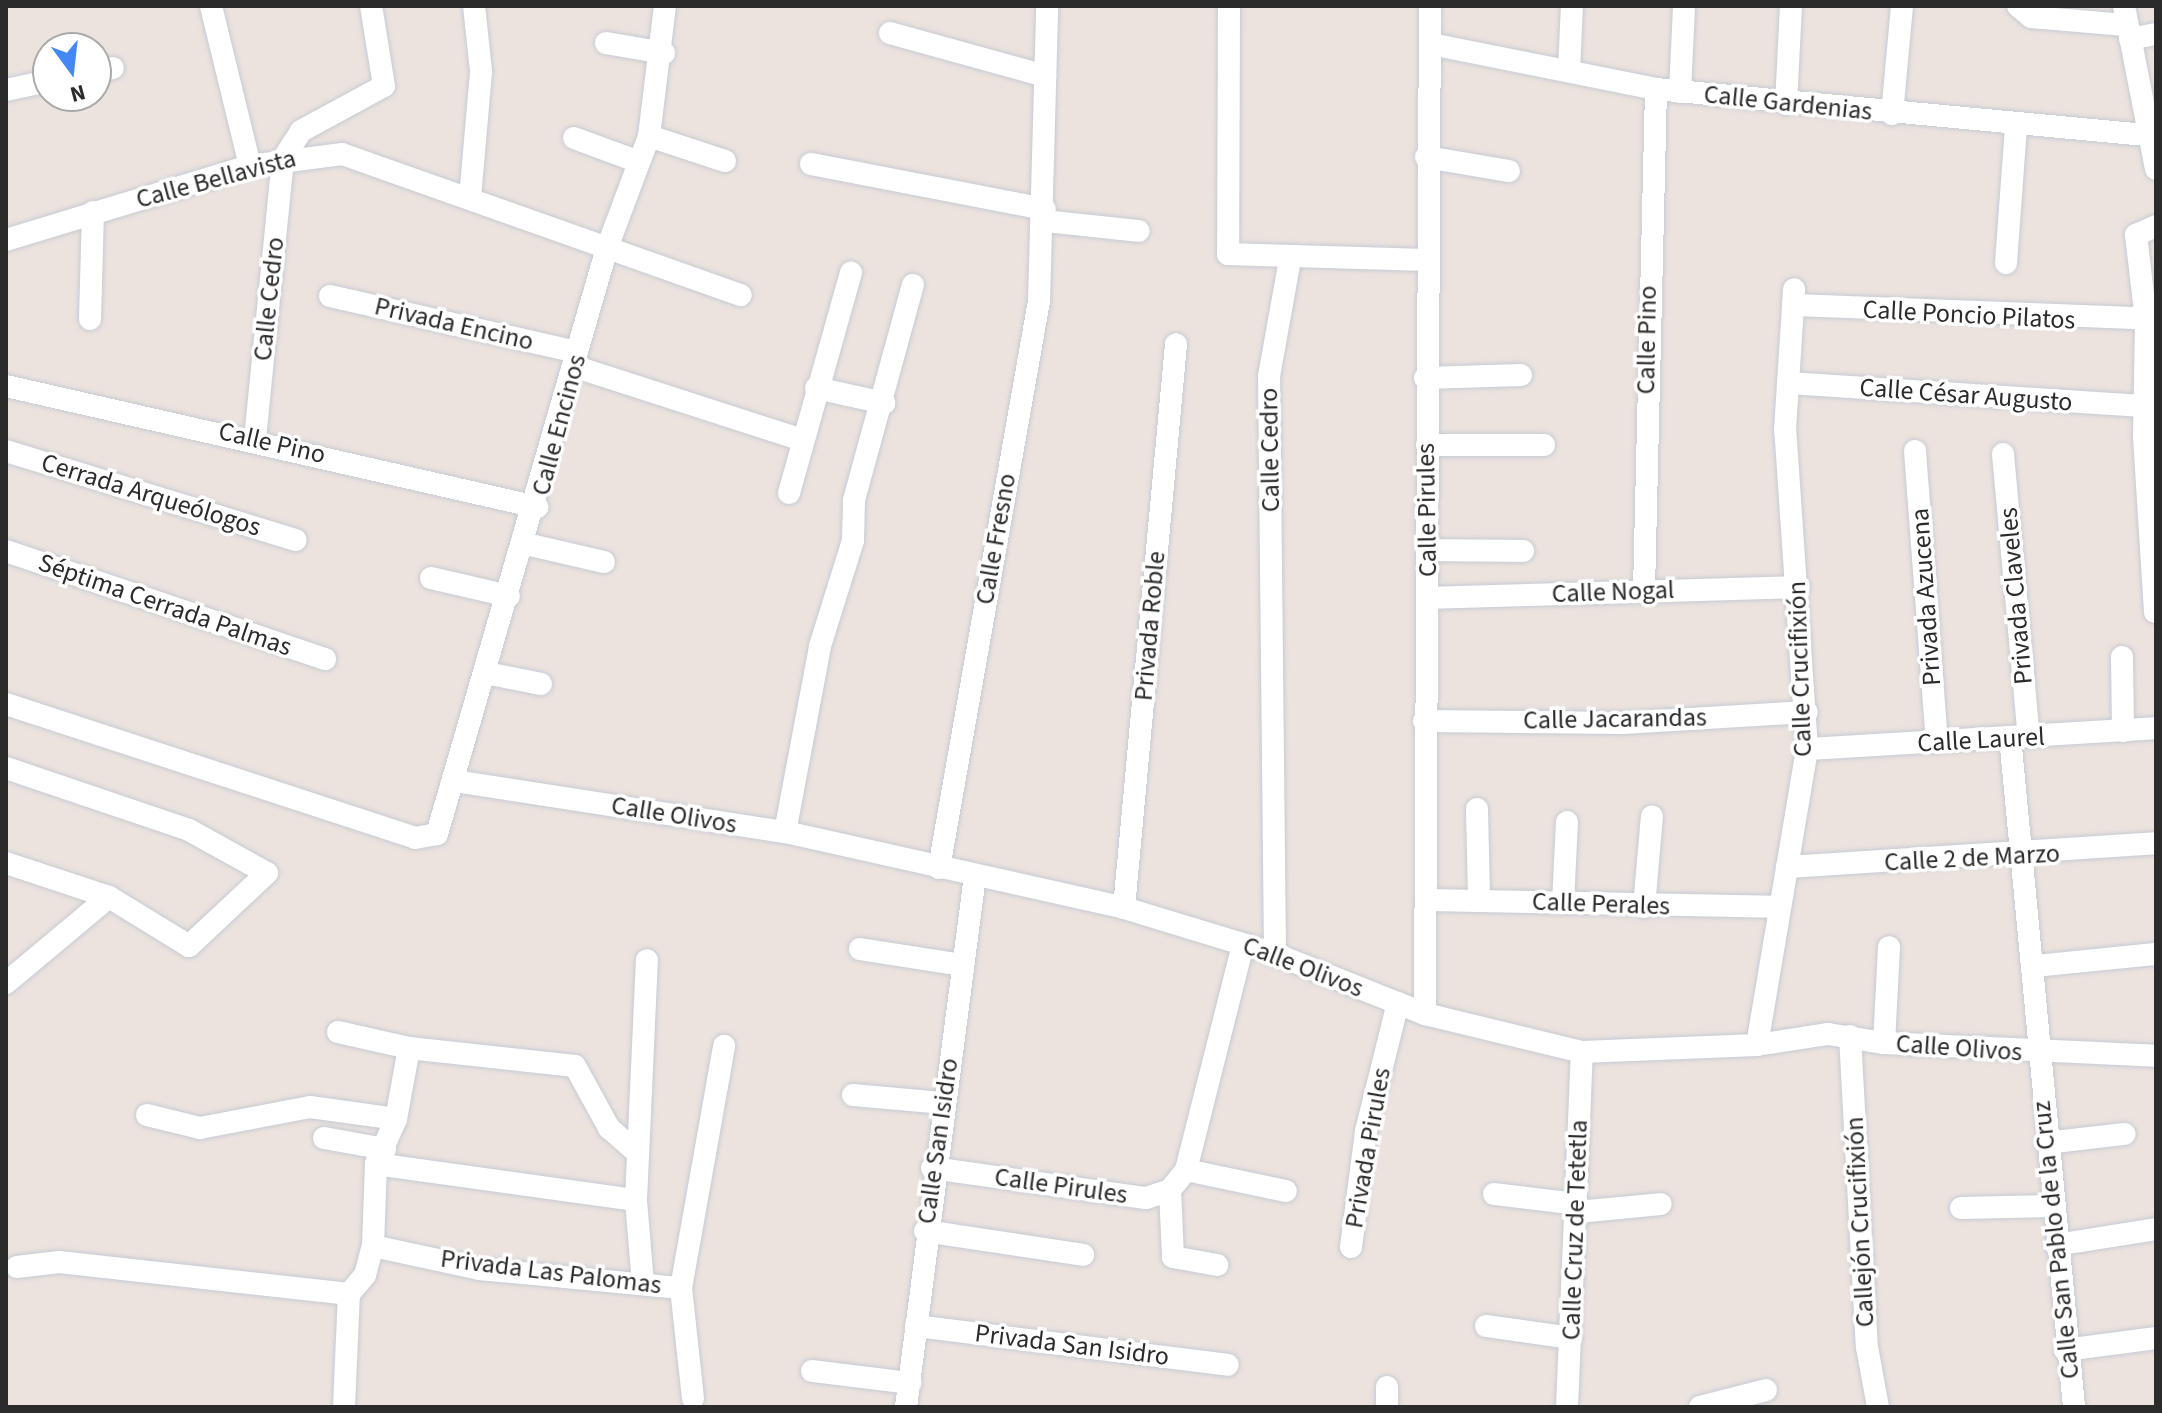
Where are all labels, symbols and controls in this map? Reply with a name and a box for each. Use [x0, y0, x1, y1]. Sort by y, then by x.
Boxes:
north arrow [32, 32, 112, 112]
text: N [66, 76, 89, 111]
street label: Calle Gardenias [1702, 79, 1874, 127]
street label: Calle Bellavista [133, 143, 299, 215]
street label: Calle Cedro [247, 236, 291, 362]
street label: Calle Pino [1630, 285, 1664, 395]
street label: Privada Encino [372, 291, 536, 357]
street label: Calle Poncio Pilatos [1862, 294, 2076, 336]
street label: Calle Encinos [525, 351, 593, 499]
street label: Calle César Augusto [1858, 372, 2074, 418]
street label: Calle Cedro [1253, 388, 1287, 512]
street label: Calle Pino [216, 416, 328, 470]
street label: Calle Pirules [1410, 443, 1444, 577]
street label: Cerrada Arqueólogos [37, 447, 265, 543]
street label: Calle Fresno [969, 471, 1023, 607]
street label: Privada Claveles [1993, 506, 2039, 686]
street label: Privada Azucena [1904, 507, 1948, 687]
street label: Séptima Cerrada Palmas [34, 547, 296, 663]
street label: Privada Roble [1128, 550, 1172, 702]
street label: Calle Nogal [1551, 574, 1675, 610]
street label: Calle Crucifixión [1781, 581, 1819, 757]
street label: Calle Jacarandas [1523, 702, 1707, 736]
street label: Calle Laurel [1917, 721, 2045, 759]
street label: Calle Olivos [609, 790, 739, 840]
street label: Calle 2 de Marzo [1883, 838, 2061, 878]
street label: Calle Perales [1531, 886, 1671, 922]
street label: Calle Olivos [1238, 930, 1368, 1004]
street label: Calle Olivos [1895, 1028, 2023, 1068]
street label: Calle San Isidro [911, 1056, 965, 1226]
street label: Privada Pirules [1339, 1065, 1397, 1231]
street label: Calle San Pablo de la Cruz [2026, 1100, 2086, 1380]
street label: Callejón Crucifixión [1839, 1116, 1881, 1328]
street label: Calle Cruz de Tetetla [1556, 1119, 1594, 1341]
street label: Calle Pirules [992, 1161, 1130, 1211]
street label: Privada Las Palomas [439, 1243, 663, 1301]
street label: Privada San Isidro [973, 1318, 1171, 1372]

